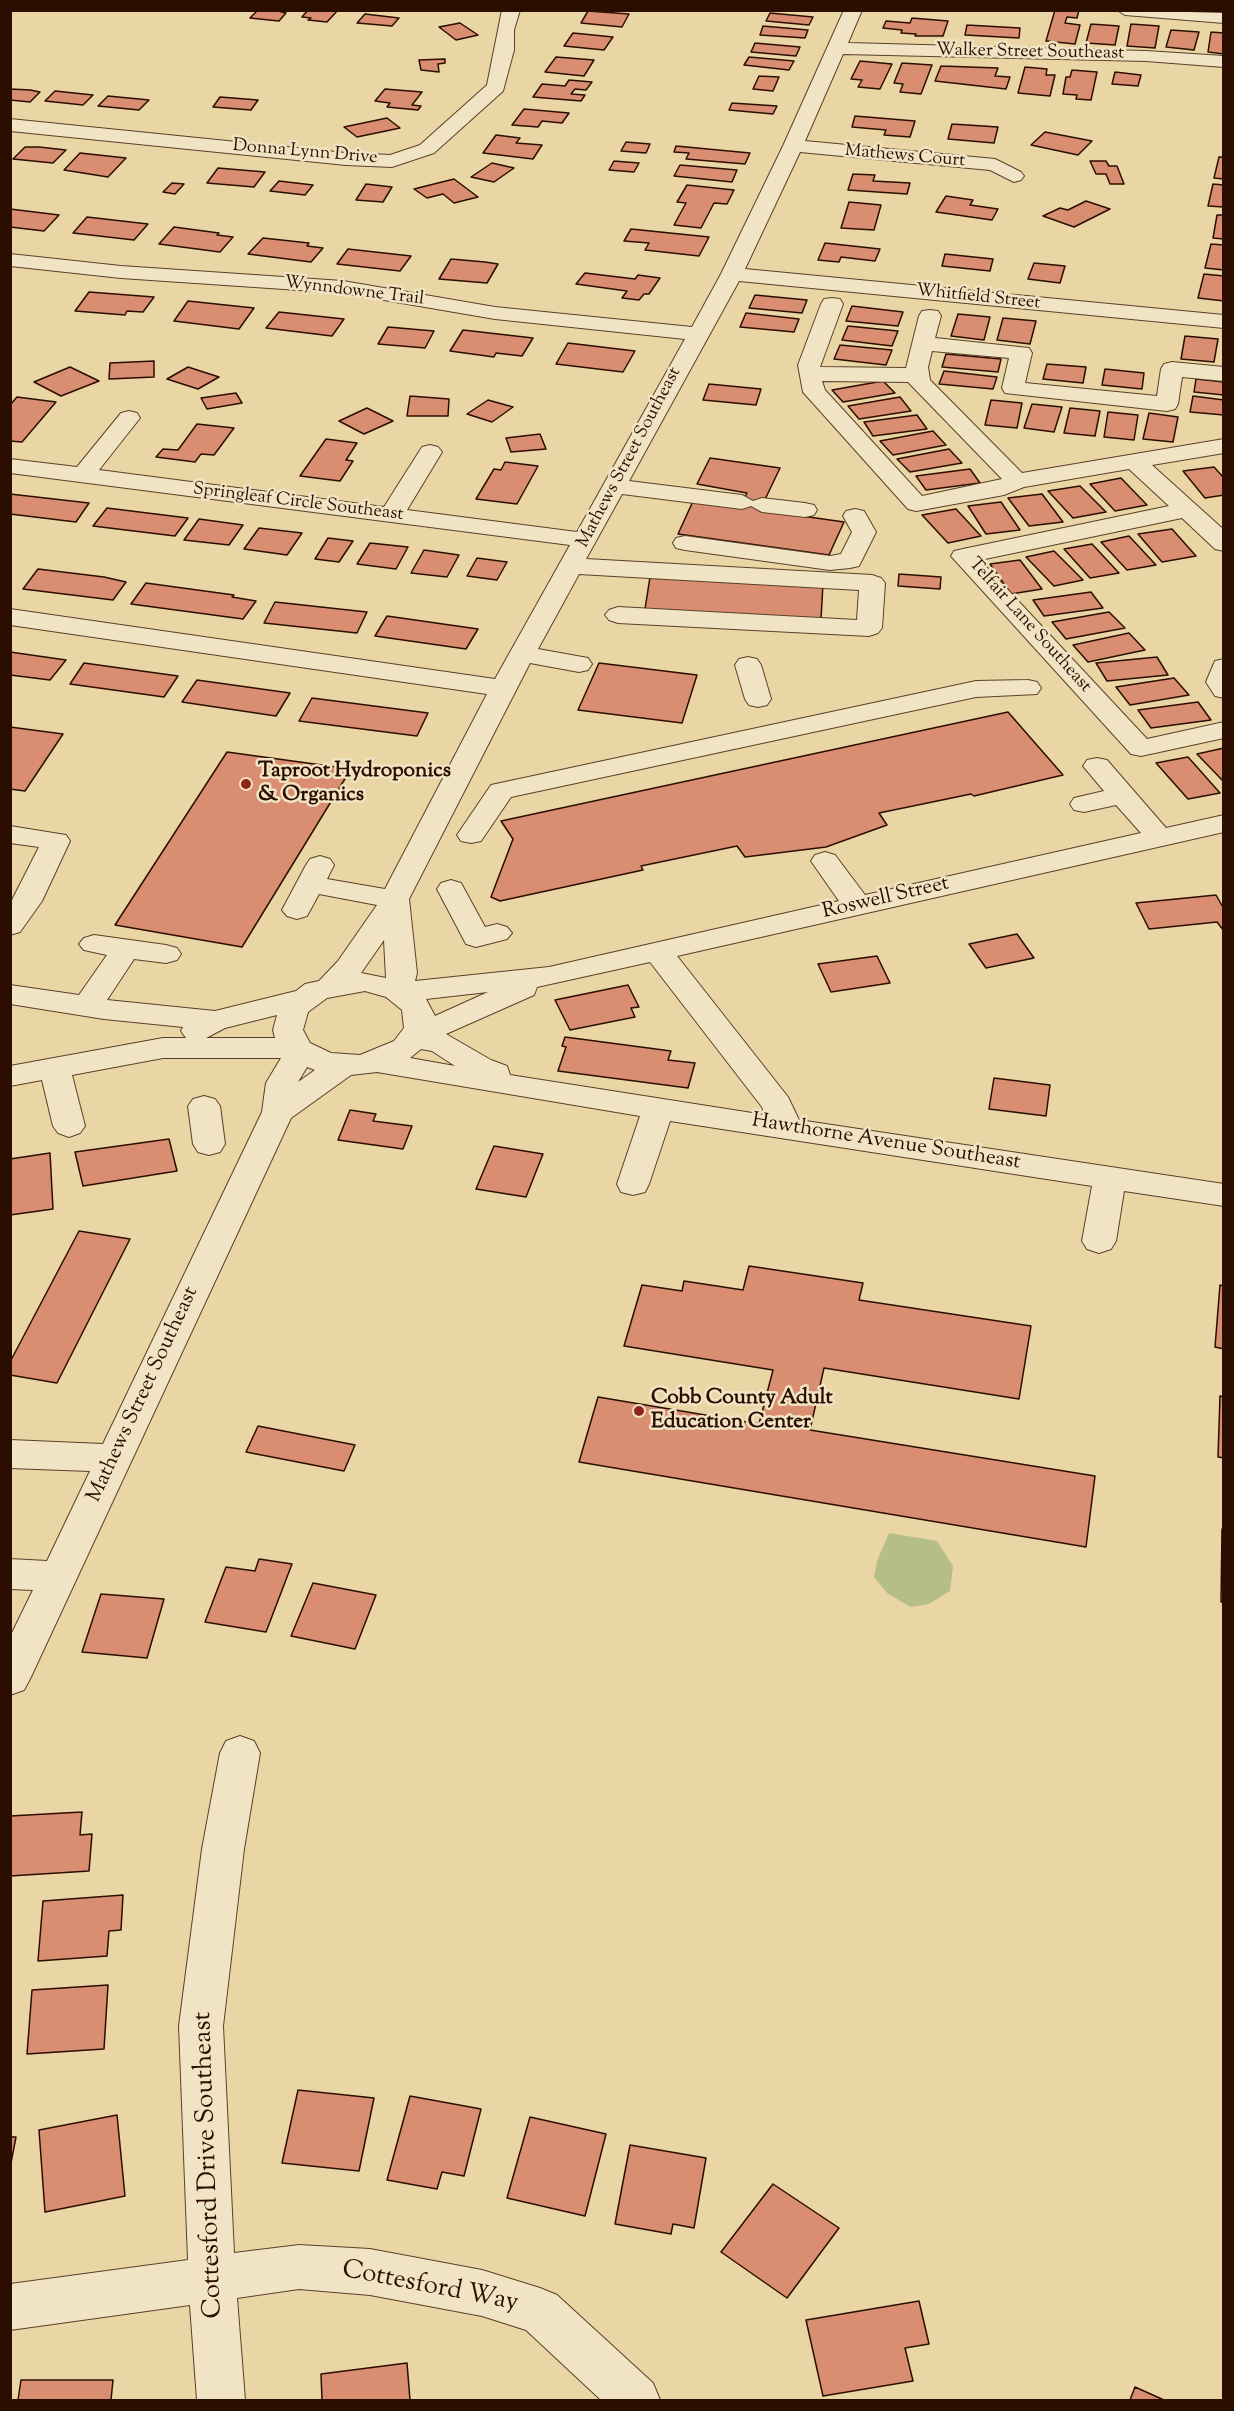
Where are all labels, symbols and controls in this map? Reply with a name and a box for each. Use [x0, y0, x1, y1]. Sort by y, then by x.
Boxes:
street label: Walker Street Southeast [936, 41, 1124, 65]
street label: Donna Lynn Drive [232, 136, 378, 170]
street label: Mathews Court [844, 141, 966, 173]
street label: Wynndowne Trail [283, 273, 425, 311]
street label: Whitfield Street [915, 281, 1041, 315]
street label: Mathews Street Southeast [573, 364, 687, 552]
street label: Springleaf Circle Southeast [192, 479, 404, 527]
street label: Telfair Lane Southeast [963, 554, 1095, 698]
place label: Taproot Hydroponics & Organics [258, 759, 451, 809]
marker: Taproot Hydroponics & Organics [239, 777, 253, 791]
street label: Roswell Street [820, 872, 952, 926]
street label: Hawthorne Avenue Southeast [750, 1109, 1022, 1177]
street label: Mathews Street Southeast [83, 1283, 205, 1507]
place label: Cobb County Adult Education Center [651, 1386, 833, 1436]
marker: Cobb County Adult Education Center [632, 1404, 646, 1418]
street label: Cottesford Drive Southeast [189, 2011, 231, 2319]
street label: Cottesford Way [339, 2256, 521, 2320]

